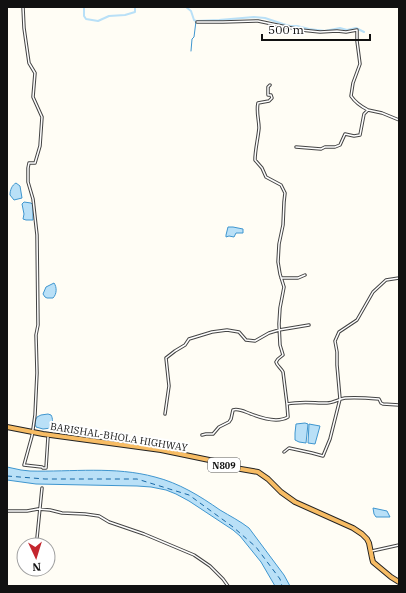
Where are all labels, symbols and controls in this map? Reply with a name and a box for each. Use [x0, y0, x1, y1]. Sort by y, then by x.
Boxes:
scale bar [262, 16, 370, 42]
text: 500 m [268, 22, 304, 37]
street label: BARISHAL-BHOLA HIGHWAY [49, 420, 189, 454]
road number: N809 [208, 458, 240, 472]
north arrow [16, 537, 56, 577]
text: N [32, 560, 42, 574]

